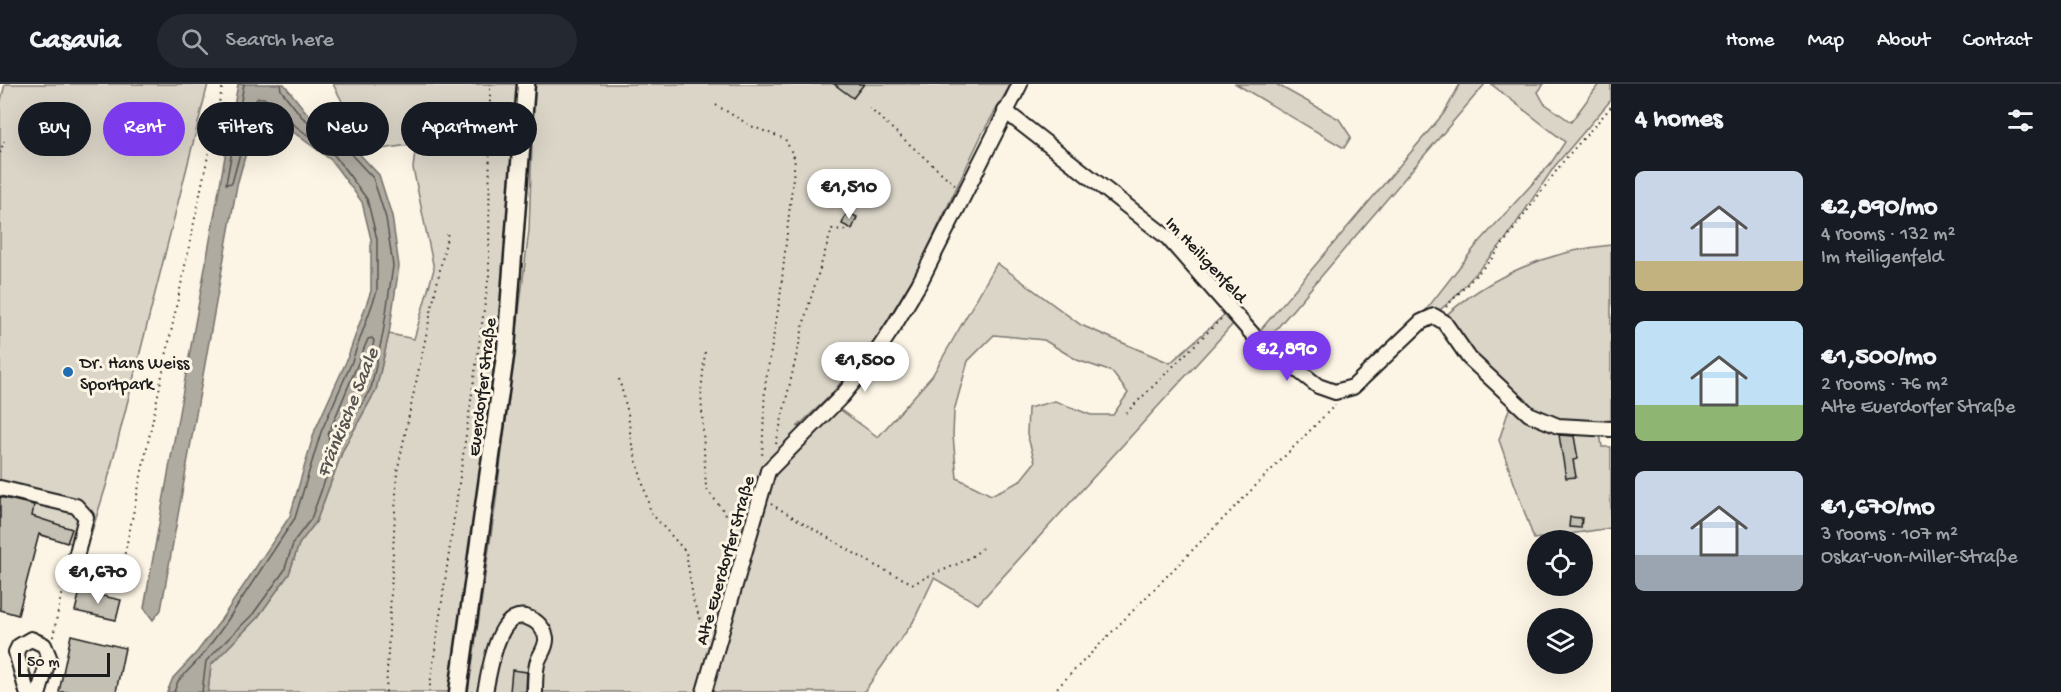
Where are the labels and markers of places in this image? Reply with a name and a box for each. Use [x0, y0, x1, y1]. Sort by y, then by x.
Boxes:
pin: €1,510 [800, 169, 898, 220]
pin: €2,890 [1238, 331, 1336, 382]
pin: €1,500 [816, 342, 914, 393]
place label: Dr. Hans Weiss Sportpark [79, 354, 191, 396]
marker: Dr. Hans Weiss Sportpark [61, 365, 75, 379]
pin: €1,670 [49, 554, 147, 605]

